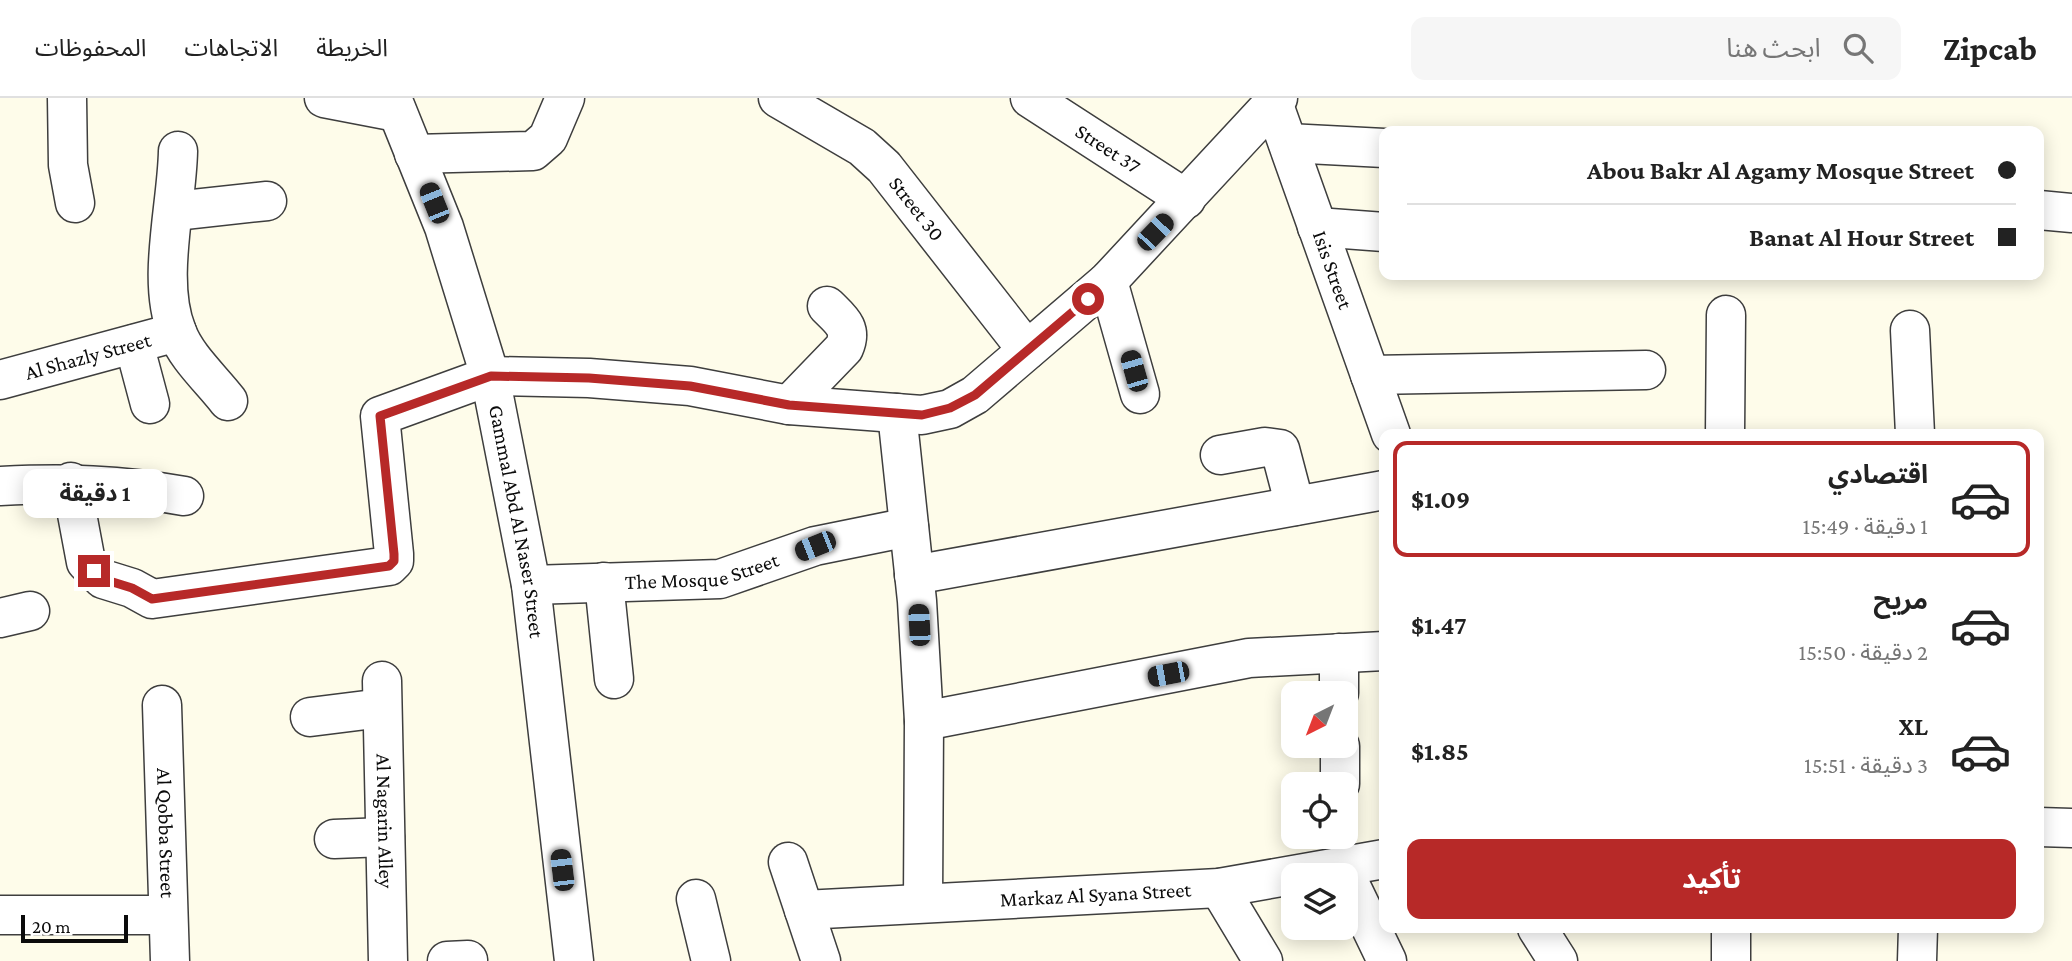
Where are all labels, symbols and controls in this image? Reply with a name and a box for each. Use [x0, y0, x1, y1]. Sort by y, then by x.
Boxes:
search box [1411, 17, 1901, 80]
icon: search [1839, 29, 1877, 67]
text: Zipcab [1943, 30, 2037, 67]
text: المحفوظات [35, 34, 146, 61]
text: الاتجاهات [184, 34, 278, 61]
text: الخريطة [316, 34, 388, 61]
text: ابحث هنا [1726, 34, 1821, 63]
street label: Street 37 [1071, 119, 1145, 179]
text: Abou Bakr Al Agamy Mosque Street [1587, 156, 1974, 185]
street label: Street 30 [884, 172, 949, 246]
car [417, 180, 452, 226]
car [1133, 210, 1178, 254]
text: Banat Al Hour Street [1749, 223, 1974, 252]
street label: Isis Street [1308, 227, 1358, 313]
route start [1072, 283, 1104, 315]
street label: Al Shazly Street [22, 327, 154, 385]
car [1119, 348, 1150, 394]
street label: Gammal Abd Al Naser Street [484, 403, 549, 640]
text: اقتصادي [1828, 460, 1928, 489]
icon: car [1949, 468, 2012, 531]
callout: 1 دقيقة [22, 470, 166, 518]
text: 1 دقيقة [60, 480, 130, 506]
text: $1.09 [1411, 485, 1470, 514]
text: 1 دقيقة · 15:49 [1803, 513, 1928, 539]
car [792, 528, 839, 564]
street label: The Mosque Street [624, 547, 783, 594]
route end [78, 555, 110, 587]
text: مريح [1873, 586, 1928, 615]
icon: car [1949, 594, 2012, 657]
car [908, 603, 931, 647]
text: $1.47 [1411, 611, 1467, 640]
text: 2 دقيقة · 15:50 [1799, 639, 1928, 665]
car [1146, 660, 1191, 688]
north arrow [1281, 681, 1358, 758]
map controls [1281, 681, 1358, 940]
text: XL [1899, 712, 1928, 741]
icon: car [1949, 720, 2012, 783]
text: $1.85 [1411, 737, 1469, 766]
text: 3 دقيقة · 15:51 [1804, 752, 1928, 778]
street label: Al Nagarin Alley [372, 753, 398, 889]
street label: Al Qobba Street [152, 767, 180, 900]
button: locate [1281, 772, 1358, 849]
button: تأكيد [1407, 839, 2016, 919]
car [550, 848, 575, 892]
button: layers [1281, 863, 1358, 940]
street label: Markaz Al Syana Street [999, 877, 1193, 912]
scale bar [21, 912, 128, 944]
text: 20 m [32, 916, 71, 937]

